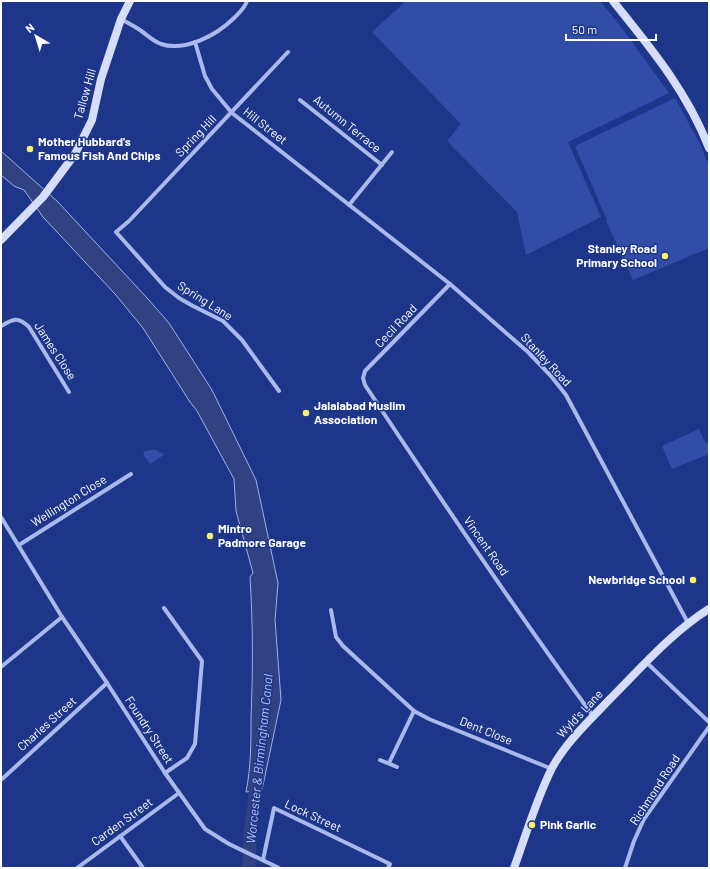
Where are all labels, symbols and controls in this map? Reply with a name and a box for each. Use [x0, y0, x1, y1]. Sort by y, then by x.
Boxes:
north arrow [16, 16, 56, 56]
scale bar [566, 16, 656, 42]
text: N [23, 20, 36, 35]
text: 50 m [572, 22, 597, 36]
street label: Tallow Hill [70, 67, 98, 121]
street label: Autumn Terrace [311, 92, 384, 155]
street label: Hill Street [241, 104, 290, 147]
street label: Spring Hill [172, 111, 219, 159]
place label: Mother Hubbard's Famous Fish And Chips [38, 134, 160, 162]
marker: Mother Hubbard's Famous Fish And Chips [25, 144, 35, 154]
place label: Stanley Road Primary School [576, 241, 657, 269]
marker: Stanley Road Primary School [660, 251, 670, 261]
street label: Spring Lane [175, 278, 236, 323]
street label: Cecil Road [371, 301, 419, 350]
street label: James Close [32, 319, 80, 382]
street label: Stanley Road [519, 330, 575, 389]
place label: Jalalabad Muslim Association [314, 398, 405, 426]
marker: Jalalabad Muslim Association [301, 408, 311, 418]
street label: Wellington Close [28, 471, 109, 529]
street label: Vincent Road [461, 513, 512, 578]
place label: Mintro Padmore Garage [218, 521, 306, 549]
marker: Mintro Padmore Garage [205, 531, 215, 541]
place label: Newbridge School [588, 572, 685, 586]
marker: Newbridge School [688, 575, 698, 585]
water label: Worcester & Birmingham Canal [242, 673, 276, 845]
street label: Wyld's Lane [554, 686, 605, 740]
street label: Charles Street [14, 693, 79, 753]
street label: Foundry Street [123, 693, 177, 766]
street label: Dent Close [458, 713, 515, 747]
street label: Richmond Road [626, 752, 682, 827]
street label: Carden Street [88, 794, 155, 848]
street label: Lock Street [283, 796, 344, 834]
place label: Pink Garlic [540, 817, 597, 831]
marker: Pink Garlic [527, 820, 537, 830]

